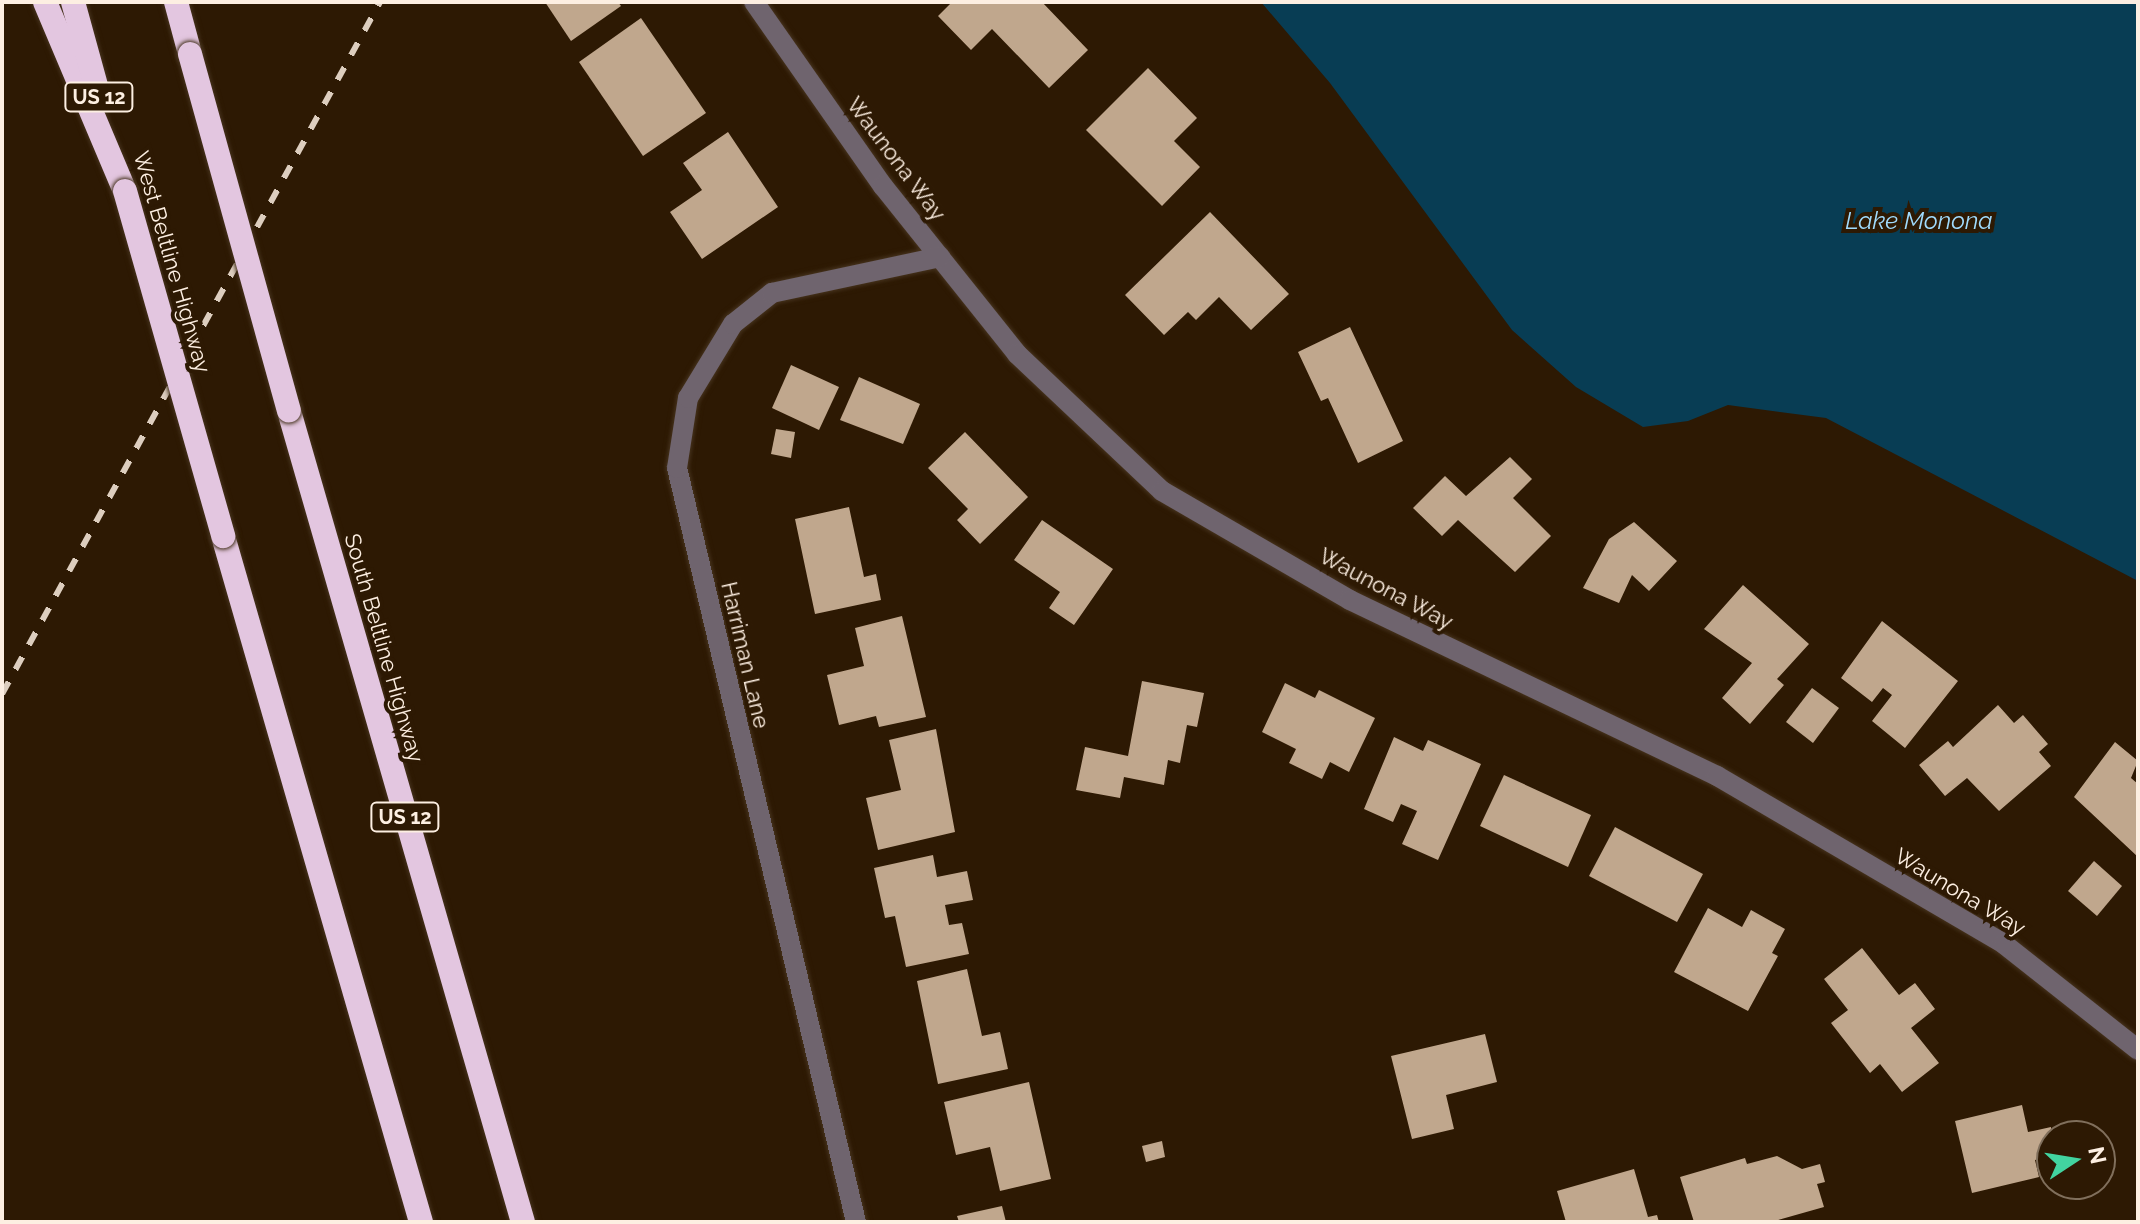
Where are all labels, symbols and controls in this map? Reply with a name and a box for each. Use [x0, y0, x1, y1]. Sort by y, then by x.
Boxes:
road number: US 12 [63, 81, 135, 113]
street label: Waunona Way [841, 92, 951, 226]
street label: West Beltline Highway [128, 148, 216, 376]
water label: Lake Monona [1845, 207, 1993, 235]
street label: South Beltline Highway [339, 531, 429, 765]
street label: Waunona Way [1314, 542, 1458, 636]
street label: Harriman Lane [715, 579, 775, 731]
road number: US 12 [369, 801, 441, 833]
street label: Waunona Way [1889, 842, 2031, 942]
north arrow [2036, 1120, 2116, 1200]
text: N [2083, 1145, 2112, 1166]

